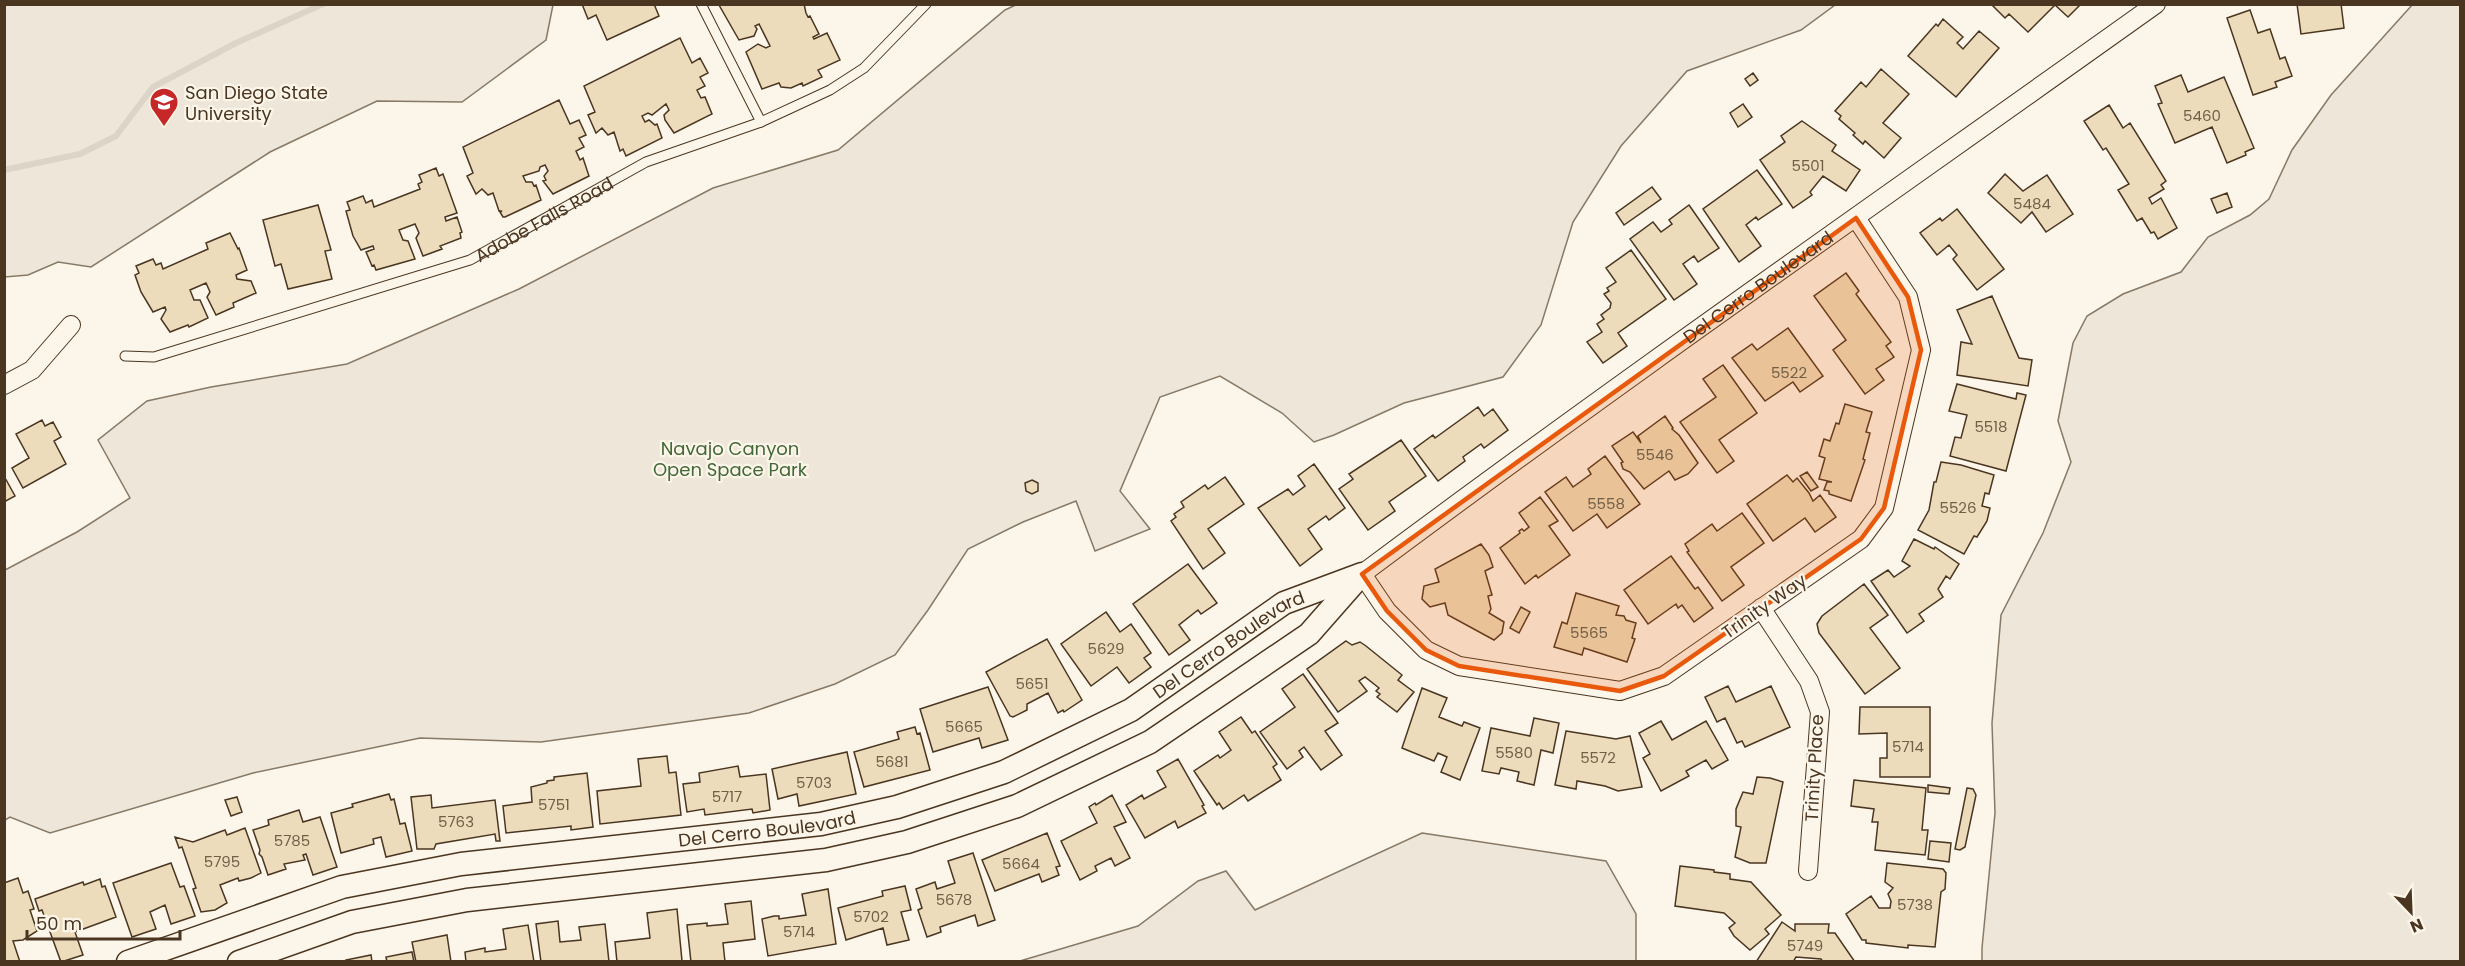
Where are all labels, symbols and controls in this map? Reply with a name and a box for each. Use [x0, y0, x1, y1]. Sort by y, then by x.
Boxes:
place label: San Diego State University [185, 80, 328, 126]
school or university icon: San Diego State University [148, 86, 180, 128]
house number: 5460 [2183, 105, 2221, 126]
house number: 5501 [1791, 155, 1825, 176]
street label: Adobe Falls Road [470, 170, 618, 268]
house number: 5484 [2013, 193, 2051, 214]
street label: Del Cerro Boulevard [1678, 225, 1838, 349]
house number: 5522 [1771, 362, 1807, 383]
house number: 5518 [1974, 416, 2008, 437]
park label: Navajo Canyon Open Space Park [653, 436, 808, 482]
house number: 5546 [1636, 444, 1674, 465]
house number: 5558 [1587, 493, 1625, 514]
house number: 5526 [1940, 497, 1977, 518]
street label: Trinity Way [1717, 568, 1811, 644]
street label: Del Cerro Boulevard [1147, 584, 1308, 704]
house number: 5565 [1570, 622, 1608, 643]
house number: 5629 [1087, 638, 1125, 659]
house number: 5651 [1015, 673, 1049, 694]
street label: Trinity Place [1799, 714, 1829, 822]
house number: 5665 [945, 716, 983, 737]
house number: 5714 [1892, 736, 1924, 757]
house number: 5580 [1495, 742, 1533, 763]
house number: 5572 [1580, 747, 1616, 768]
house number: 5681 [875, 751, 909, 772]
house number: 5703 [796, 772, 832, 793]
house number: 5717 [712, 786, 742, 807]
house number: 5751 [538, 794, 570, 815]
street label: Del Cerro Boulevard [677, 804, 858, 852]
house number: 5763 [438, 811, 474, 832]
house number: 5785 [274, 830, 310, 851]
house number: 5795 [204, 851, 240, 872]
house number: 5664 [1002, 853, 1040, 874]
north arrow [2381, 882, 2441, 942]
house number: 5678 [936, 889, 972, 910]
house number: 5738 [1897, 894, 1933, 915]
scale bar [27, 903, 180, 941]
house number: 5702 [853, 906, 889, 927]
text: 50 m [36, 911, 82, 936]
text: N [2407, 912, 2427, 938]
house number: 5714 [783, 921, 815, 942]
house number: 5749 [1787, 935, 1823, 956]

